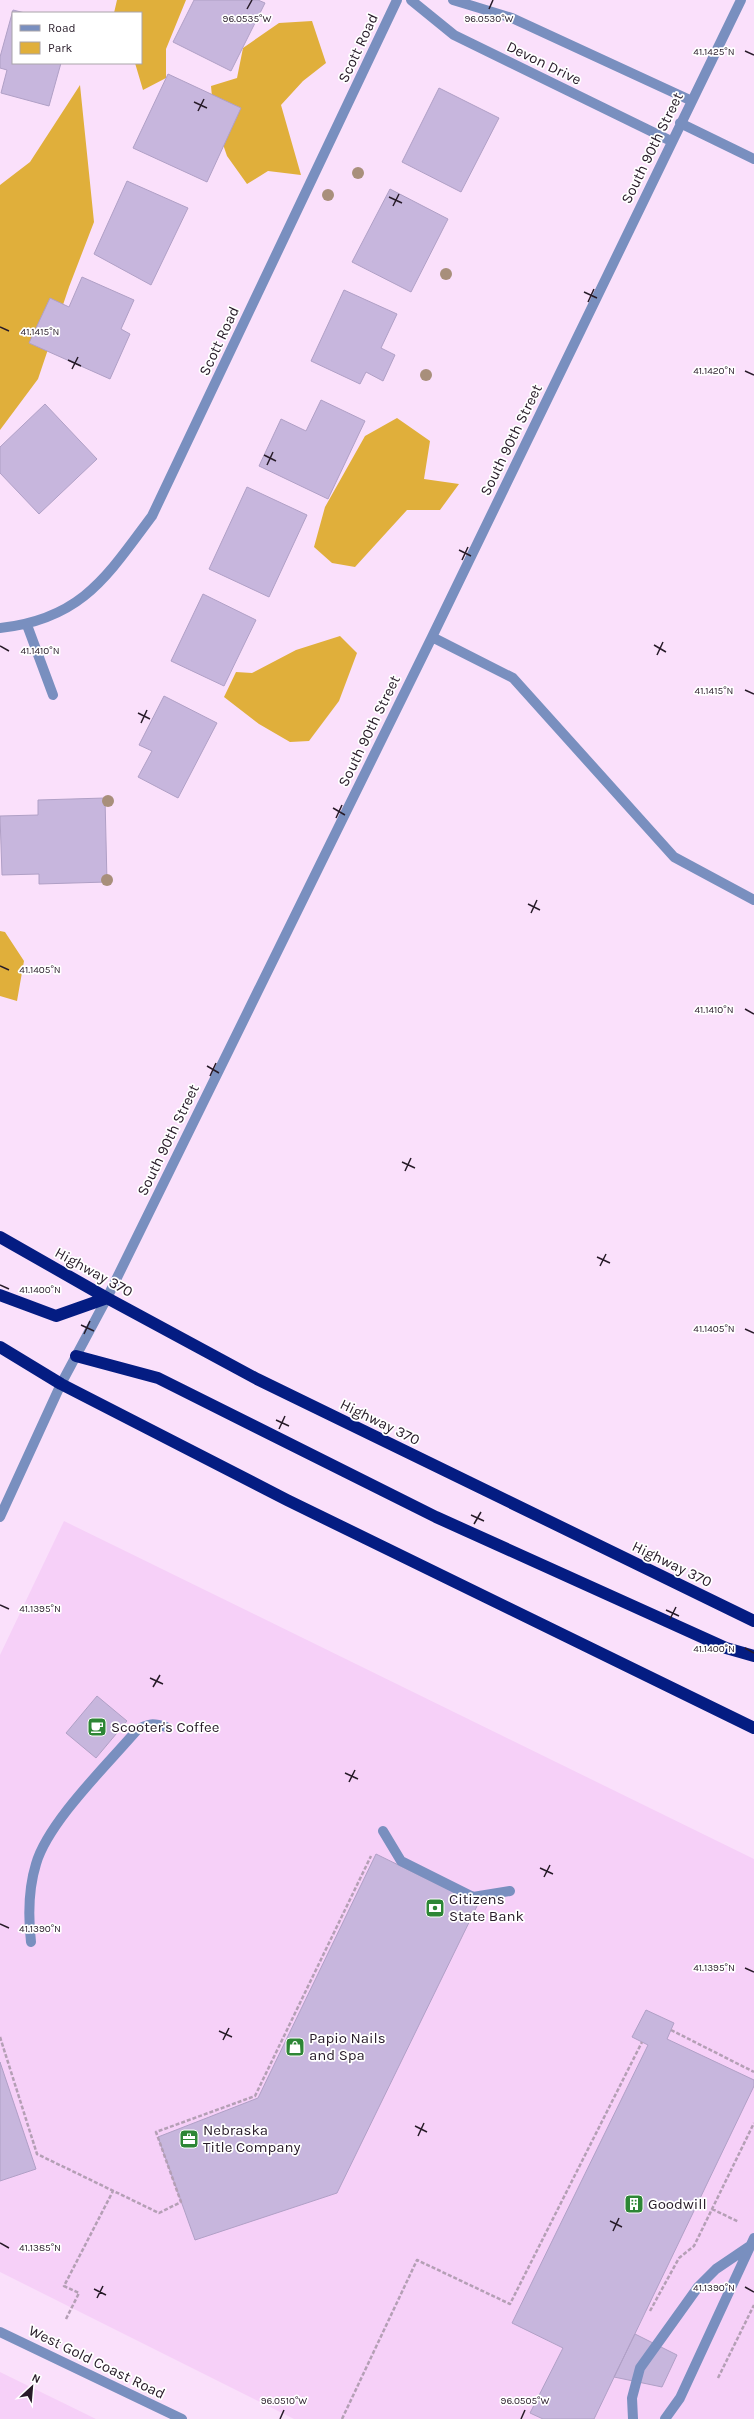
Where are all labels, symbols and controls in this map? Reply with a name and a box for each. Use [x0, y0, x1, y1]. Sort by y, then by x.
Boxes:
street label: Scott Road [334, 10, 382, 86]
legend [12, 12, 142, 64]
text: 96.0535°W [223, 13, 271, 25]
text: 96.0530°W [464, 13, 514, 25]
text: Road [48, 21, 76, 35]
street label: Devon Drive [504, 37, 584, 89]
text: Park [48, 41, 73, 55]
text: 41.1425°N [693, 46, 735, 58]
street label: South 90th Street [617, 89, 687, 207]
street label: Scott Road [195, 303, 243, 379]
text: 41.1415°N [21, 326, 59, 338]
text: 41.1420°N [693, 365, 735, 377]
street label: South 90th Street [476, 381, 546, 499]
text: 41.1410°N [20, 645, 60, 657]
street label: South 90th Street [334, 672, 404, 790]
text: 41.1415°N [695, 685, 733, 697]
text: 41.1405°N [19, 964, 61, 976]
text: 41.1410°N [694, 1004, 734, 1016]
street label: South 90th Street [133, 1081, 203, 1199]
street label: Highway 370 [52, 1243, 136, 1301]
text: 41.1400°N [19, 1284, 61, 1296]
text: 41.1405°N [693, 1323, 735, 1335]
street label: Highway 370 [337, 1395, 423, 1449]
street label: Highway 370 [629, 1537, 715, 1591]
text: 41.1395°N [19, 1603, 61, 1615]
text: 41.1400°N [693, 1643, 735, 1655]
cafe icon: Scooter's Coffee [86, 1716, 108, 1738]
place label: Scooter's Coffee [111, 1718, 220, 1736]
place label: Citizens State Bank [449, 1890, 524, 1925]
bank icon: Citizens State Bank [424, 1897, 446, 1919]
text: 41.1390°N [19, 1923, 61, 1935]
text: 41.1395°N [693, 1962, 735, 1974]
place label: Papio Nails and Spa [309, 2029, 386, 2064]
shop icon: Papio Nails and Spa [284, 2036, 306, 2058]
place label: Nebraska Title Company [203, 2121, 301, 2156]
office icon: Nebraska Title Company [178, 2128, 200, 2150]
building icon: Goodwill [623, 2193, 645, 2215]
place label: Goodwill [648, 2195, 707, 2213]
text: 41.1385°N [19, 2242, 61, 2254]
text: 41.1390°N [693, 2282, 735, 2294]
street label: West Gold Coast Road [26, 2321, 168, 2403]
north arrow [12, 2367, 52, 2407]
text: N [30, 2371, 43, 2386]
text: 96.0510°W [261, 2395, 307, 2407]
text: 96.0505°W [501, 2395, 549, 2407]

